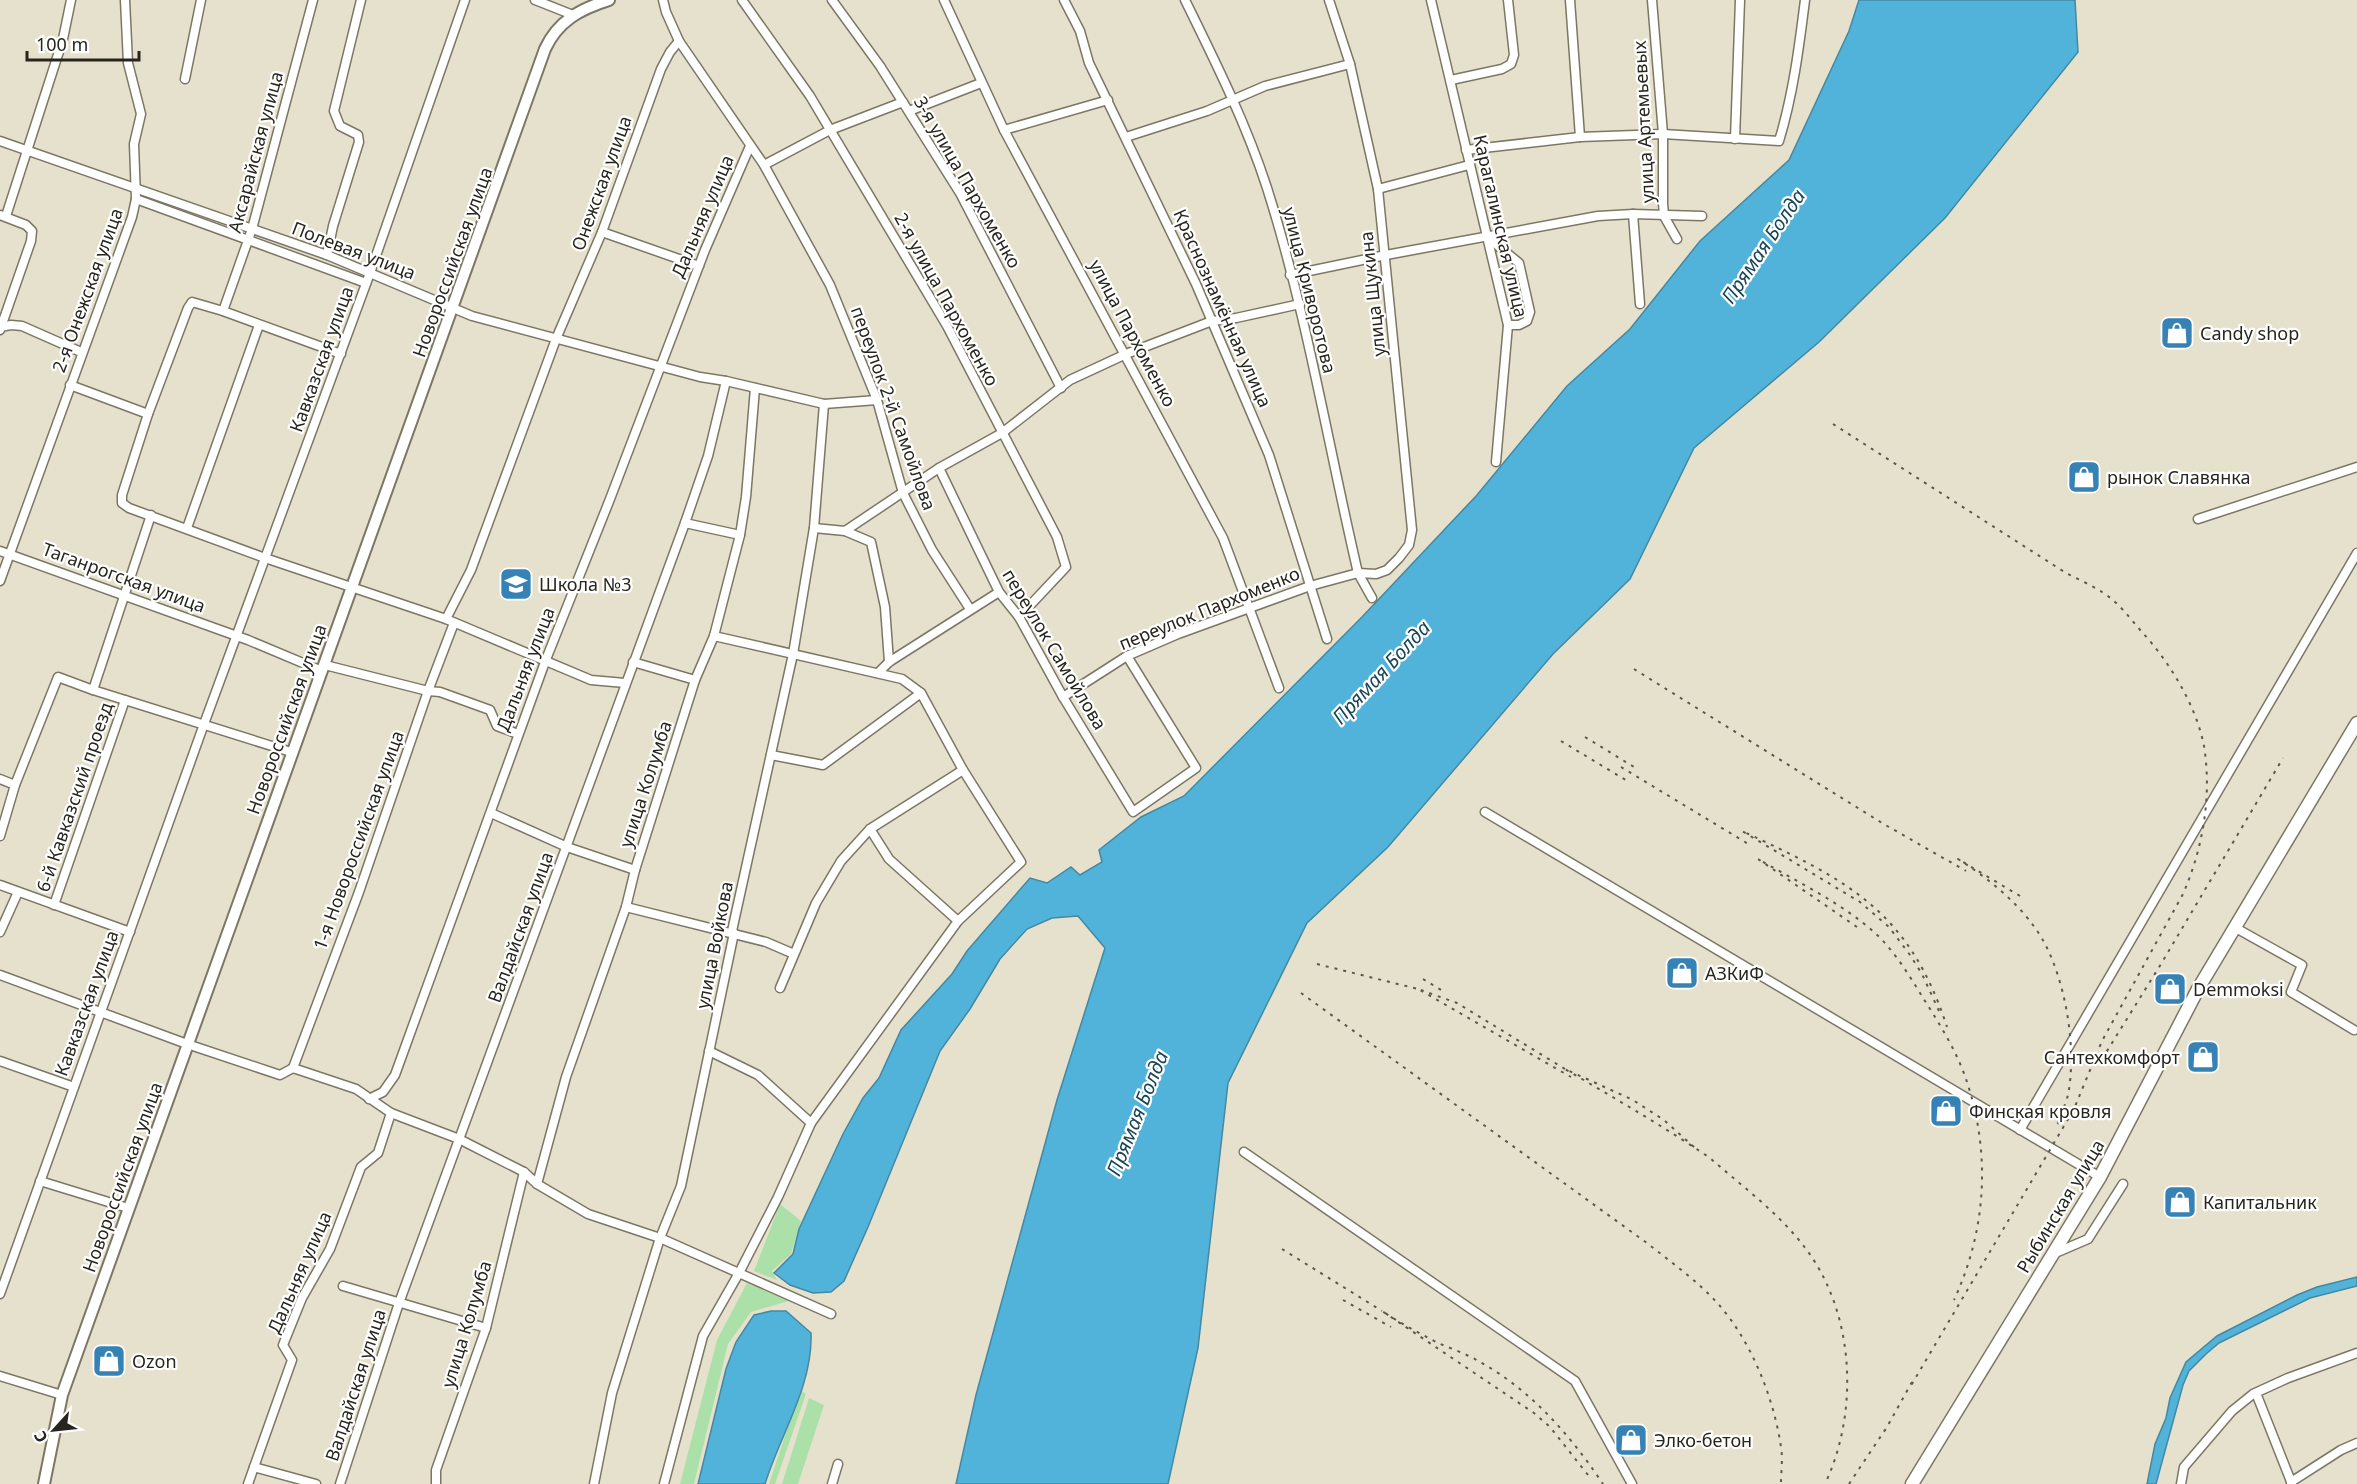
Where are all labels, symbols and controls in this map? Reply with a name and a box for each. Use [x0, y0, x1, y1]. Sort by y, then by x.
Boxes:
scale bar [27, 24, 140, 62]
text: 100 m [36, 32, 88, 56]
street label: улица Артемьевых [1627, 39, 1659, 204]
street label: Аксарайская улица [222, 69, 288, 235]
street label: 3-я улица Пархоменко [909, 92, 1027, 272]
street label: Онежская улица [565, 112, 637, 254]
street label: Карагалинская улица [1468, 132, 1534, 320]
street label: Дальняя улица [665, 151, 739, 281]
street label: Новороссийская улица [406, 164, 498, 360]
water label: Прямая Болда [1715, 184, 1811, 308]
street label: улица Криворотова [1278, 204, 1342, 376]
street label: 2-я Онежская улица [46, 205, 128, 375]
street label: Краснознамённая улица [1168, 205, 1278, 411]
street label: 2-я улица Пархоменко [889, 208, 1005, 390]
street label: Полевая улица [289, 215, 419, 285]
street label: улица Щукина [1353, 230, 1391, 358]
street label: улица Пархоменко [1084, 255, 1182, 411]
street label: Кавказская улица [283, 283, 359, 435]
street label: переулок 2-й Самойлова [846, 303, 942, 513]
shop icon: Candy shop [2159, 315, 2195, 351]
place label: Candy shop [2200, 321, 2299, 345]
shop icon: рынок Славянка [2066, 459, 2102, 495]
place label: рынок Славянка [2107, 465, 2250, 489]
street label: Таганрогская улица [39, 536, 209, 618]
street label: переулок Пархоменко [1115, 561, 1303, 655]
street label: переулок Самойлова [997, 564, 1113, 734]
school or university icon: Школа №3 [498, 566, 534, 602]
place label: Школа №3 [539, 572, 631, 596]
street label: Дальняя улица [490, 604, 560, 734]
water label: Прямая Болда [1326, 614, 1436, 730]
street label: Новороссийская улица [240, 621, 332, 817]
street label: 6-й Кавказский проезд [30, 699, 118, 895]
street label: улица Колумба [613, 718, 677, 850]
street label: 1-я Новороссийская улица [307, 727, 409, 953]
street label: Валдайская улица [482, 848, 558, 1006]
street label: улица Войкова [690, 879, 738, 1011]
street label: Кавказская улица [48, 927, 124, 1079]
shop icon: АЗКиФ [1664, 955, 1700, 991]
place label: АЗКиФ [1705, 961, 1764, 985]
shop icon: Demmoksi [2152, 971, 2188, 1007]
place label: Demmoksi [2193, 977, 2284, 1001]
shop icon: Сантехкомфорт [2185, 1039, 2221, 1075]
place label: Сантехкомфорт [2044, 1045, 2181, 1069]
water label: Прямая Болда [1100, 1047, 1174, 1179]
street label: Новороссийская улица [76, 1079, 168, 1275]
shop icon: Финская кровля [1928, 1093, 1964, 1129]
place label: Финская кровля [1969, 1099, 2111, 1123]
street label: Рыбинская улица [2011, 1135, 2109, 1277]
shop icon: Капитальник [2162, 1184, 2198, 1220]
place label: Капитальник [2203, 1190, 2317, 1214]
street label: Дальняя улица [261, 1207, 337, 1337]
street label: улица Колумба [435, 1258, 497, 1390]
street label: Валдайская улица [319, 1306, 391, 1464]
shop icon: Ozon [91, 1343, 127, 1379]
place label: Ozon [132, 1349, 177, 1373]
north arrow [24, 1400, 84, 1460]
shop icon: Элко-бетон [1613, 1422, 1649, 1458]
text: С [28, 1427, 53, 1446]
place label: Элко-бетон [1654, 1428, 1752, 1452]

